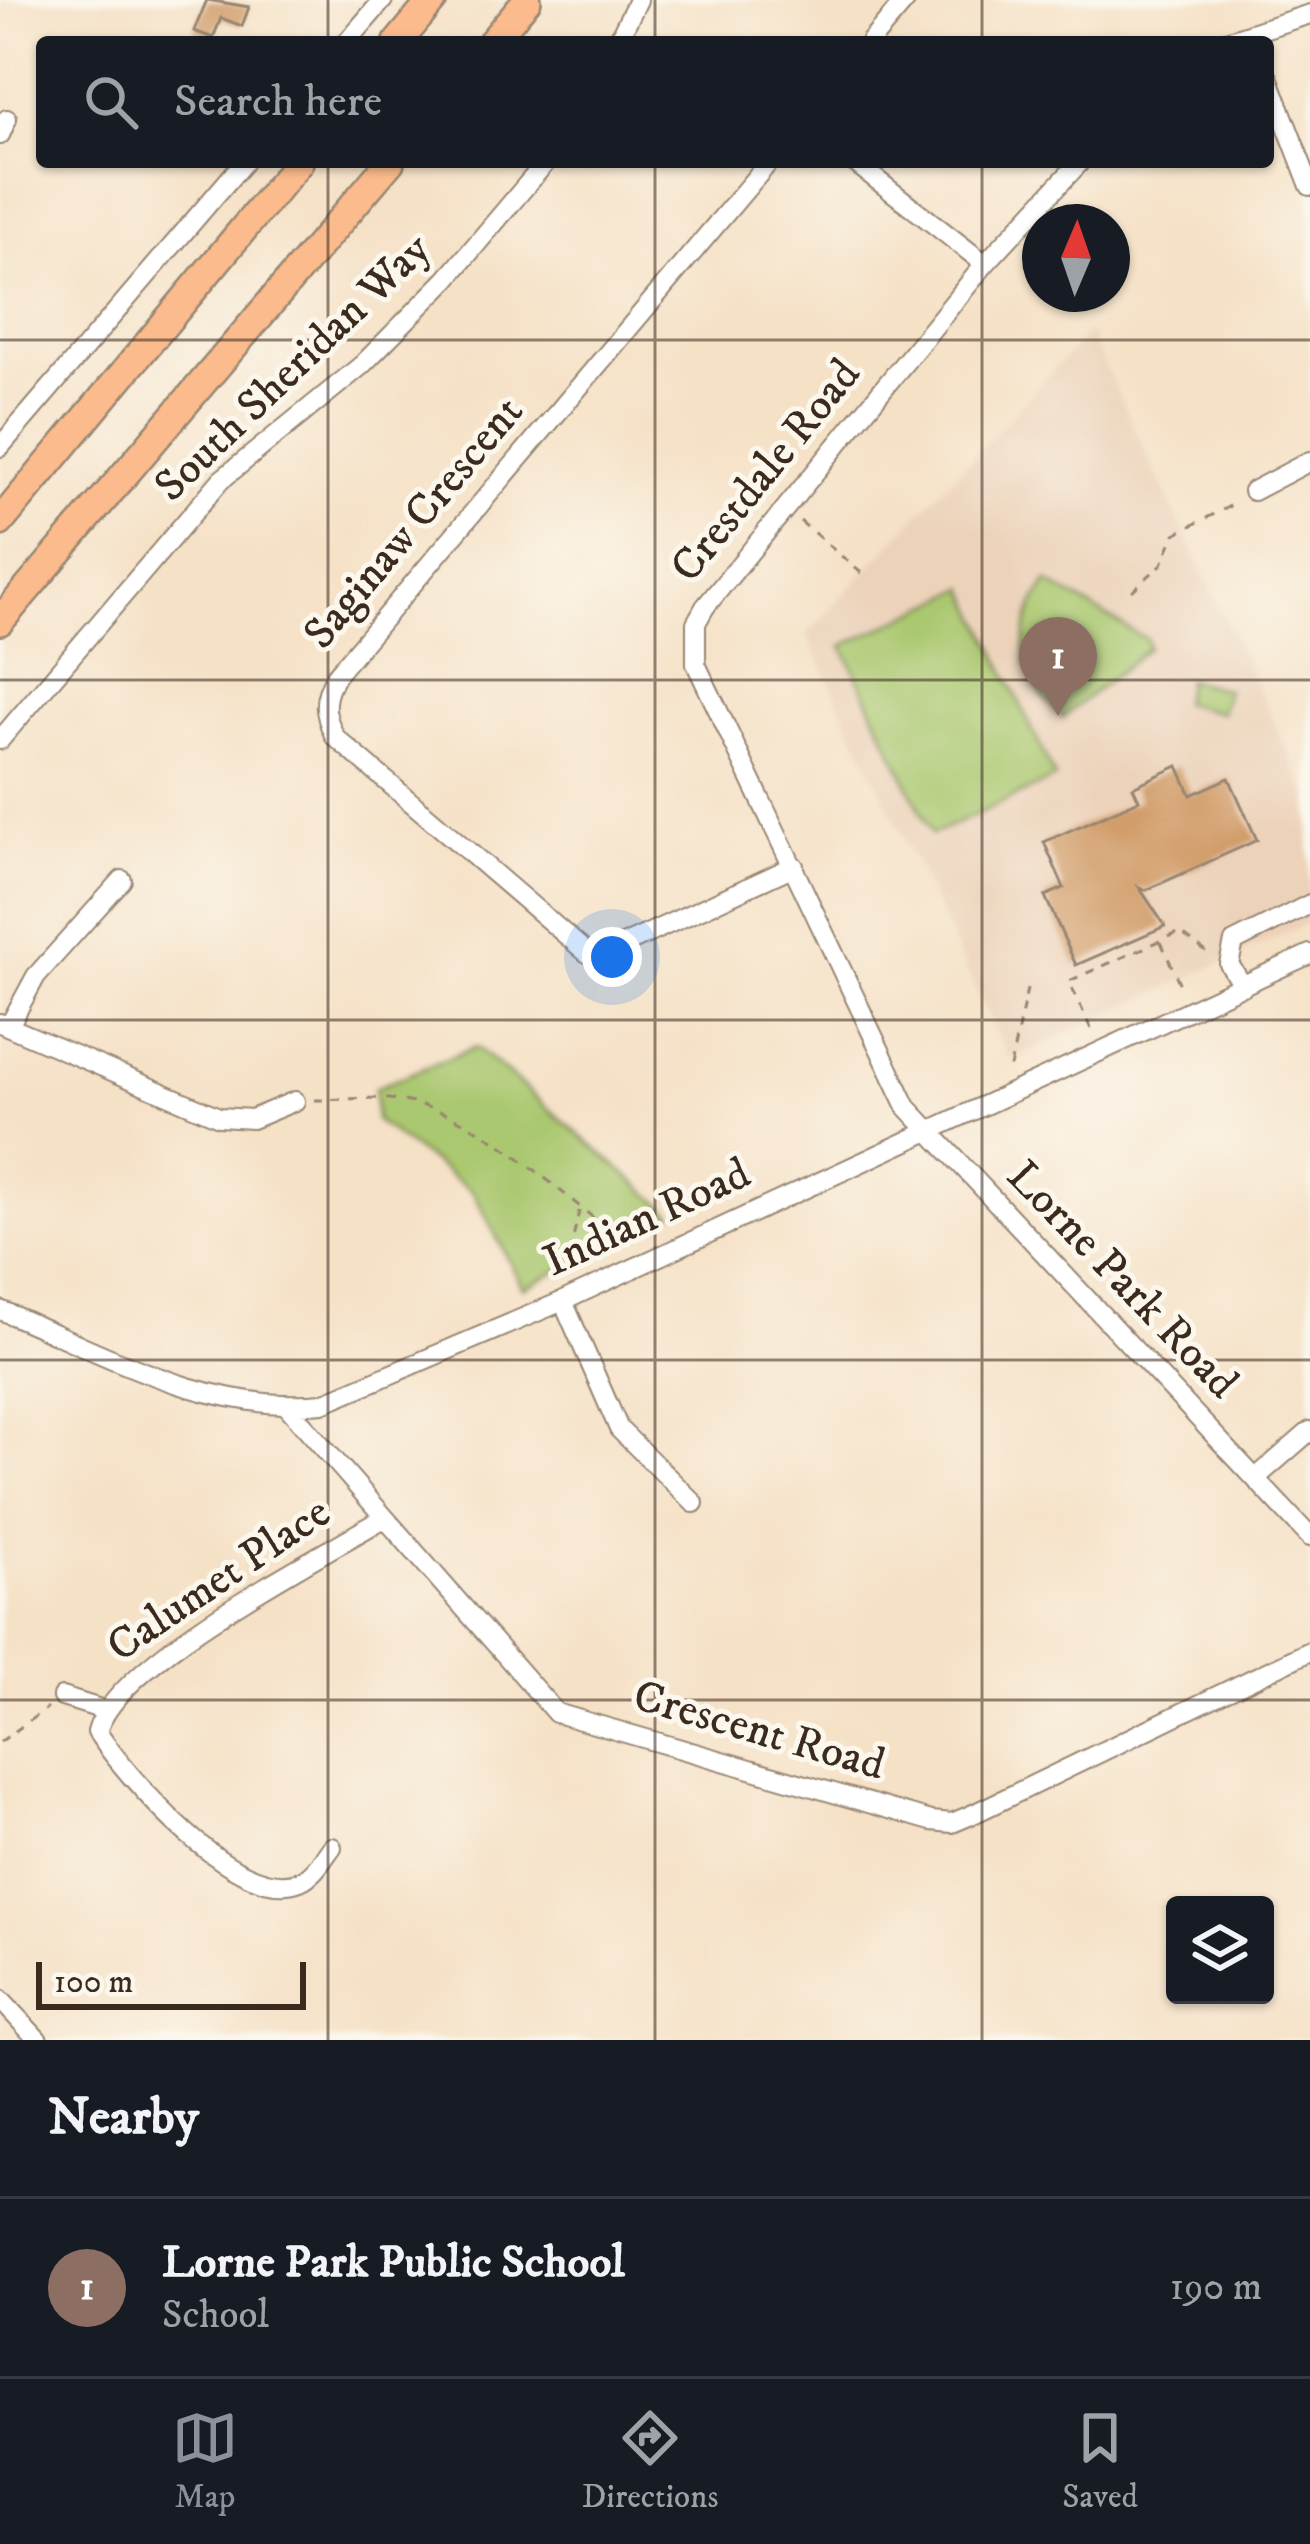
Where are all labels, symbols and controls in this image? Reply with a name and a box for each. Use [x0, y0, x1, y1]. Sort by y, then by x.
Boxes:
search box [36, 36, 1274, 168]
icon: search [78, 69, 144, 135]
text: Search here [174, 74, 382, 130]
north arrow [1022, 204, 1130, 312]
street label: South Sheridan Way [143, 222, 443, 514]
street label: Crestdale Road [659, 348, 873, 594]
street label: Saginaw Crescent [292, 385, 536, 661]
pin: 1 [1019, 617, 1097, 716]
your location [582, 927, 642, 987]
street label: Indian Road [535, 1146, 760, 1290]
street label: Lorne Park Road [994, 1149, 1250, 1411]
street label: Calumet Place [97, 1485, 341, 1675]
street label: Crescent Road [627, 1668, 892, 1794]
map controls [1166, 1896, 1274, 2004]
button: layers [1166, 1896, 1274, 2004]
scale bar [36, 1956, 306, 2009]
text: 100 m [54, 1962, 133, 2003]
text: Nearby [48, 2086, 199, 2150]
text: Lorne Park Public School [162, 2235, 625, 2291]
text: 1 [80, 2263, 94, 2312]
text: 190 m [1170, 2263, 1262, 2312]
text: School [162, 2291, 269, 2340]
tab: Map [172, 2405, 238, 2518]
tab: Directions [582, 2405, 718, 2518]
tab: Saved [1062, 2405, 1138, 2518]

